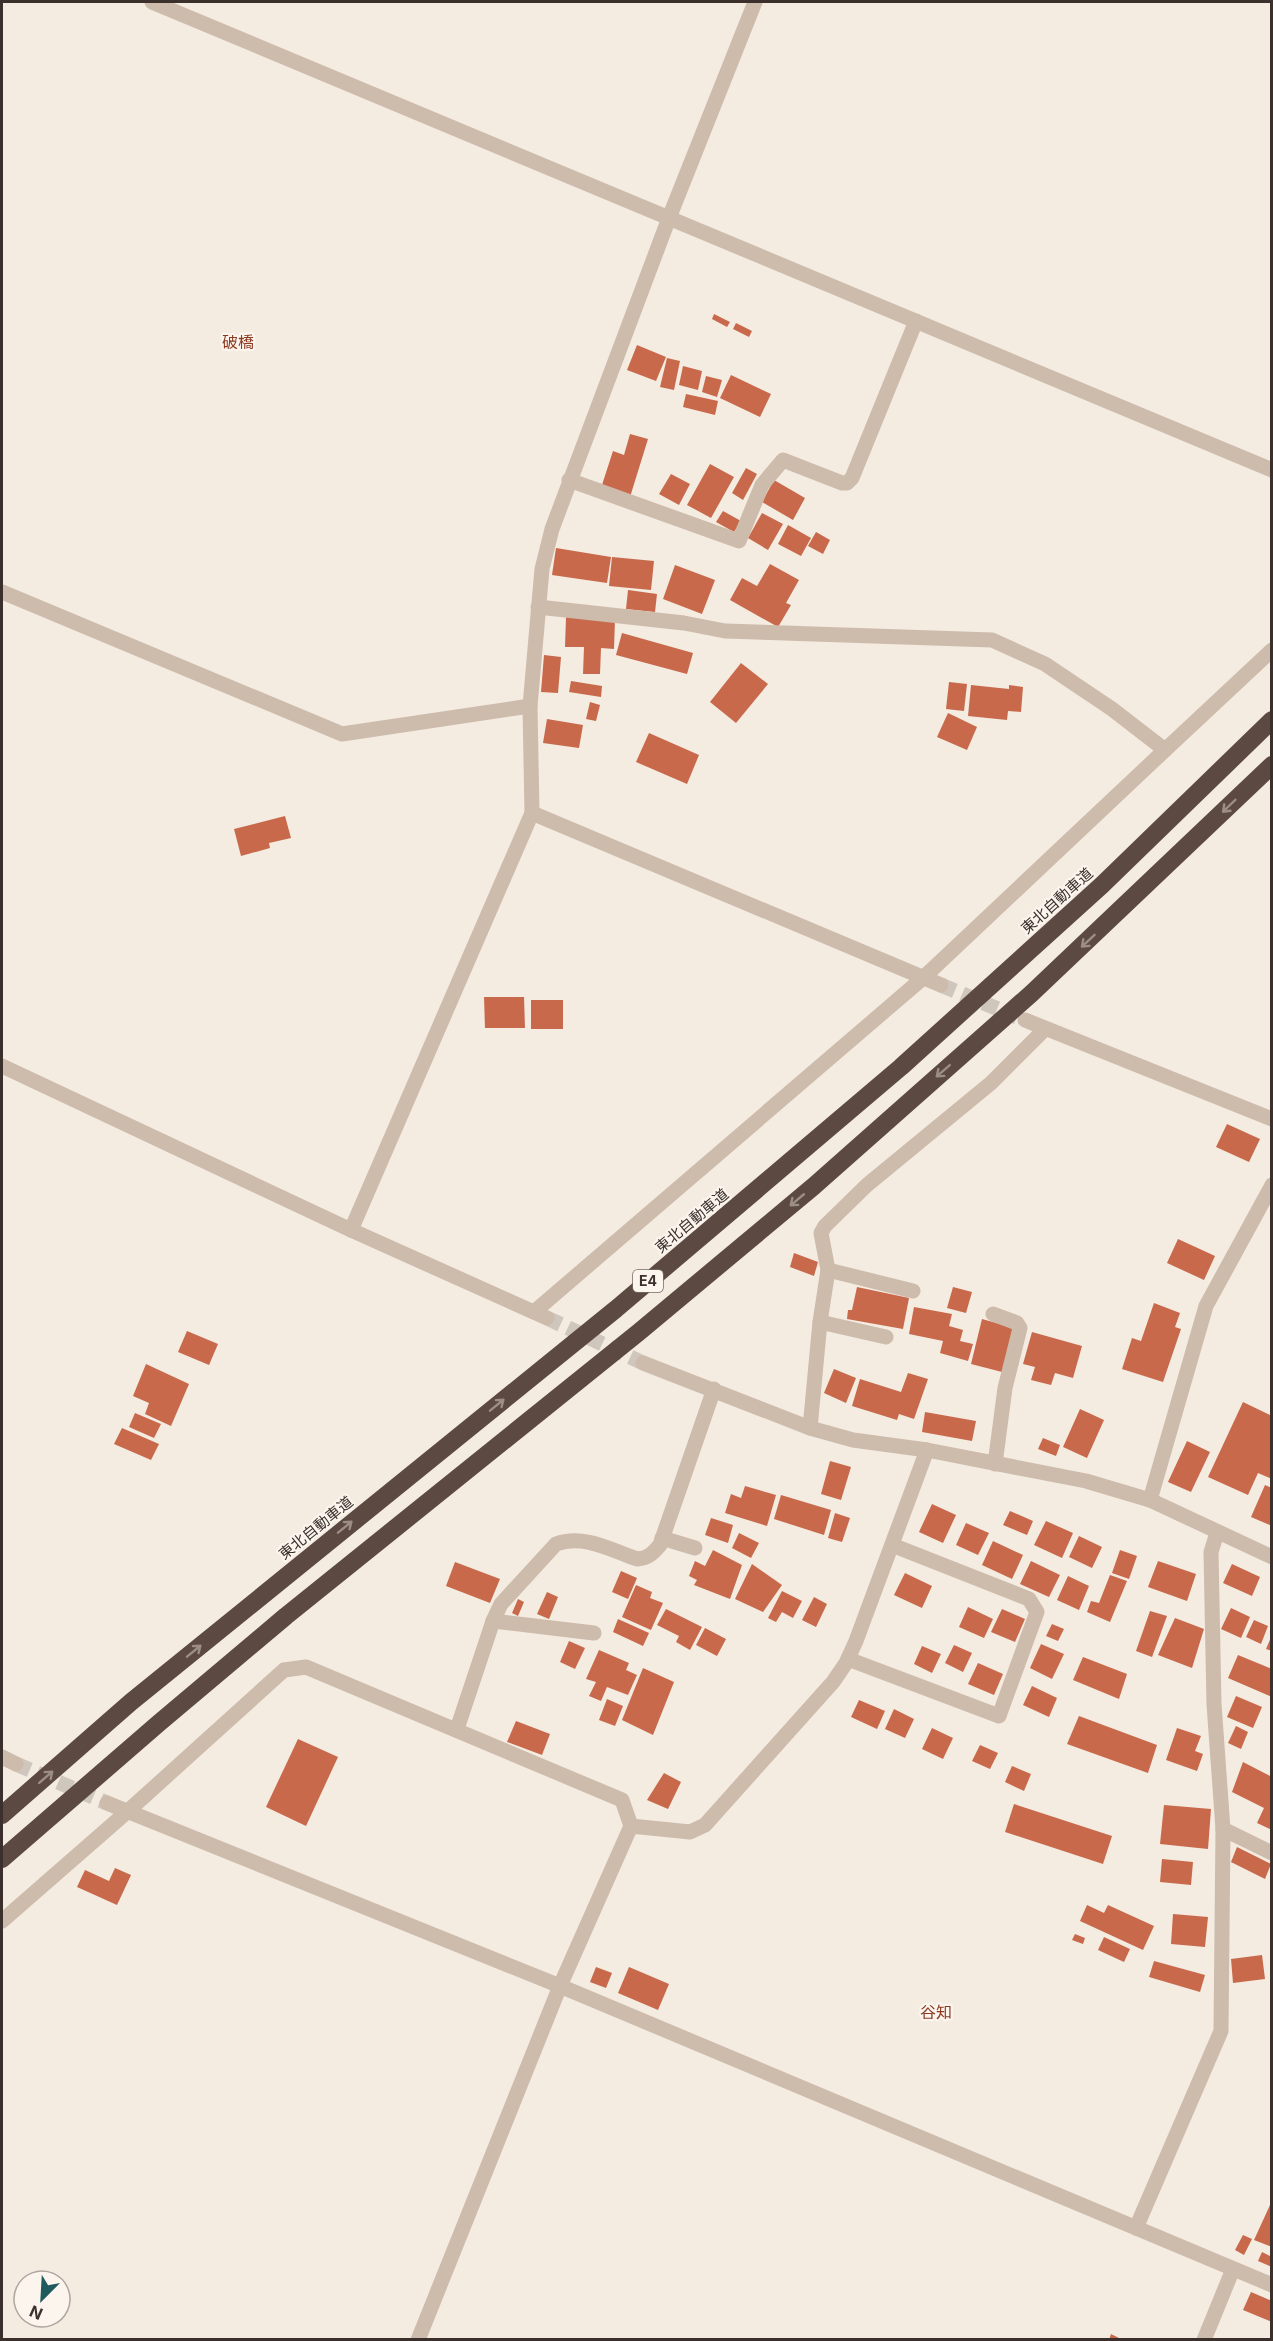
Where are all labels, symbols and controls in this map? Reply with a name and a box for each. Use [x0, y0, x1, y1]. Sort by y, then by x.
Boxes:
district label: 破橋 [222, 332, 254, 352]
one-way arrow [1222, 799, 1237, 813]
street label: 東北自動車道 [1017, 863, 1096, 938]
one-way arrow [1081, 934, 1096, 948]
one-way arrow [936, 1064, 951, 1078]
street label: 東北自動車道 [651, 1184, 732, 1257]
one-way arrow [790, 1193, 805, 1207]
road number: E4 [633, 1270, 663, 1292]
one-way arrow [489, 1399, 505, 1412]
street label: 東北自動車道 [275, 1492, 357, 1563]
one-way arrow [337, 1521, 353, 1534]
one-way arrow [186, 1644, 202, 1657]
one-way arrow [38, 1770, 53, 1784]
district label: 谷知 [920, 2002, 952, 2022]
north arrow [12, 2269, 72, 2329]
text: N [26, 2301, 46, 2324]

